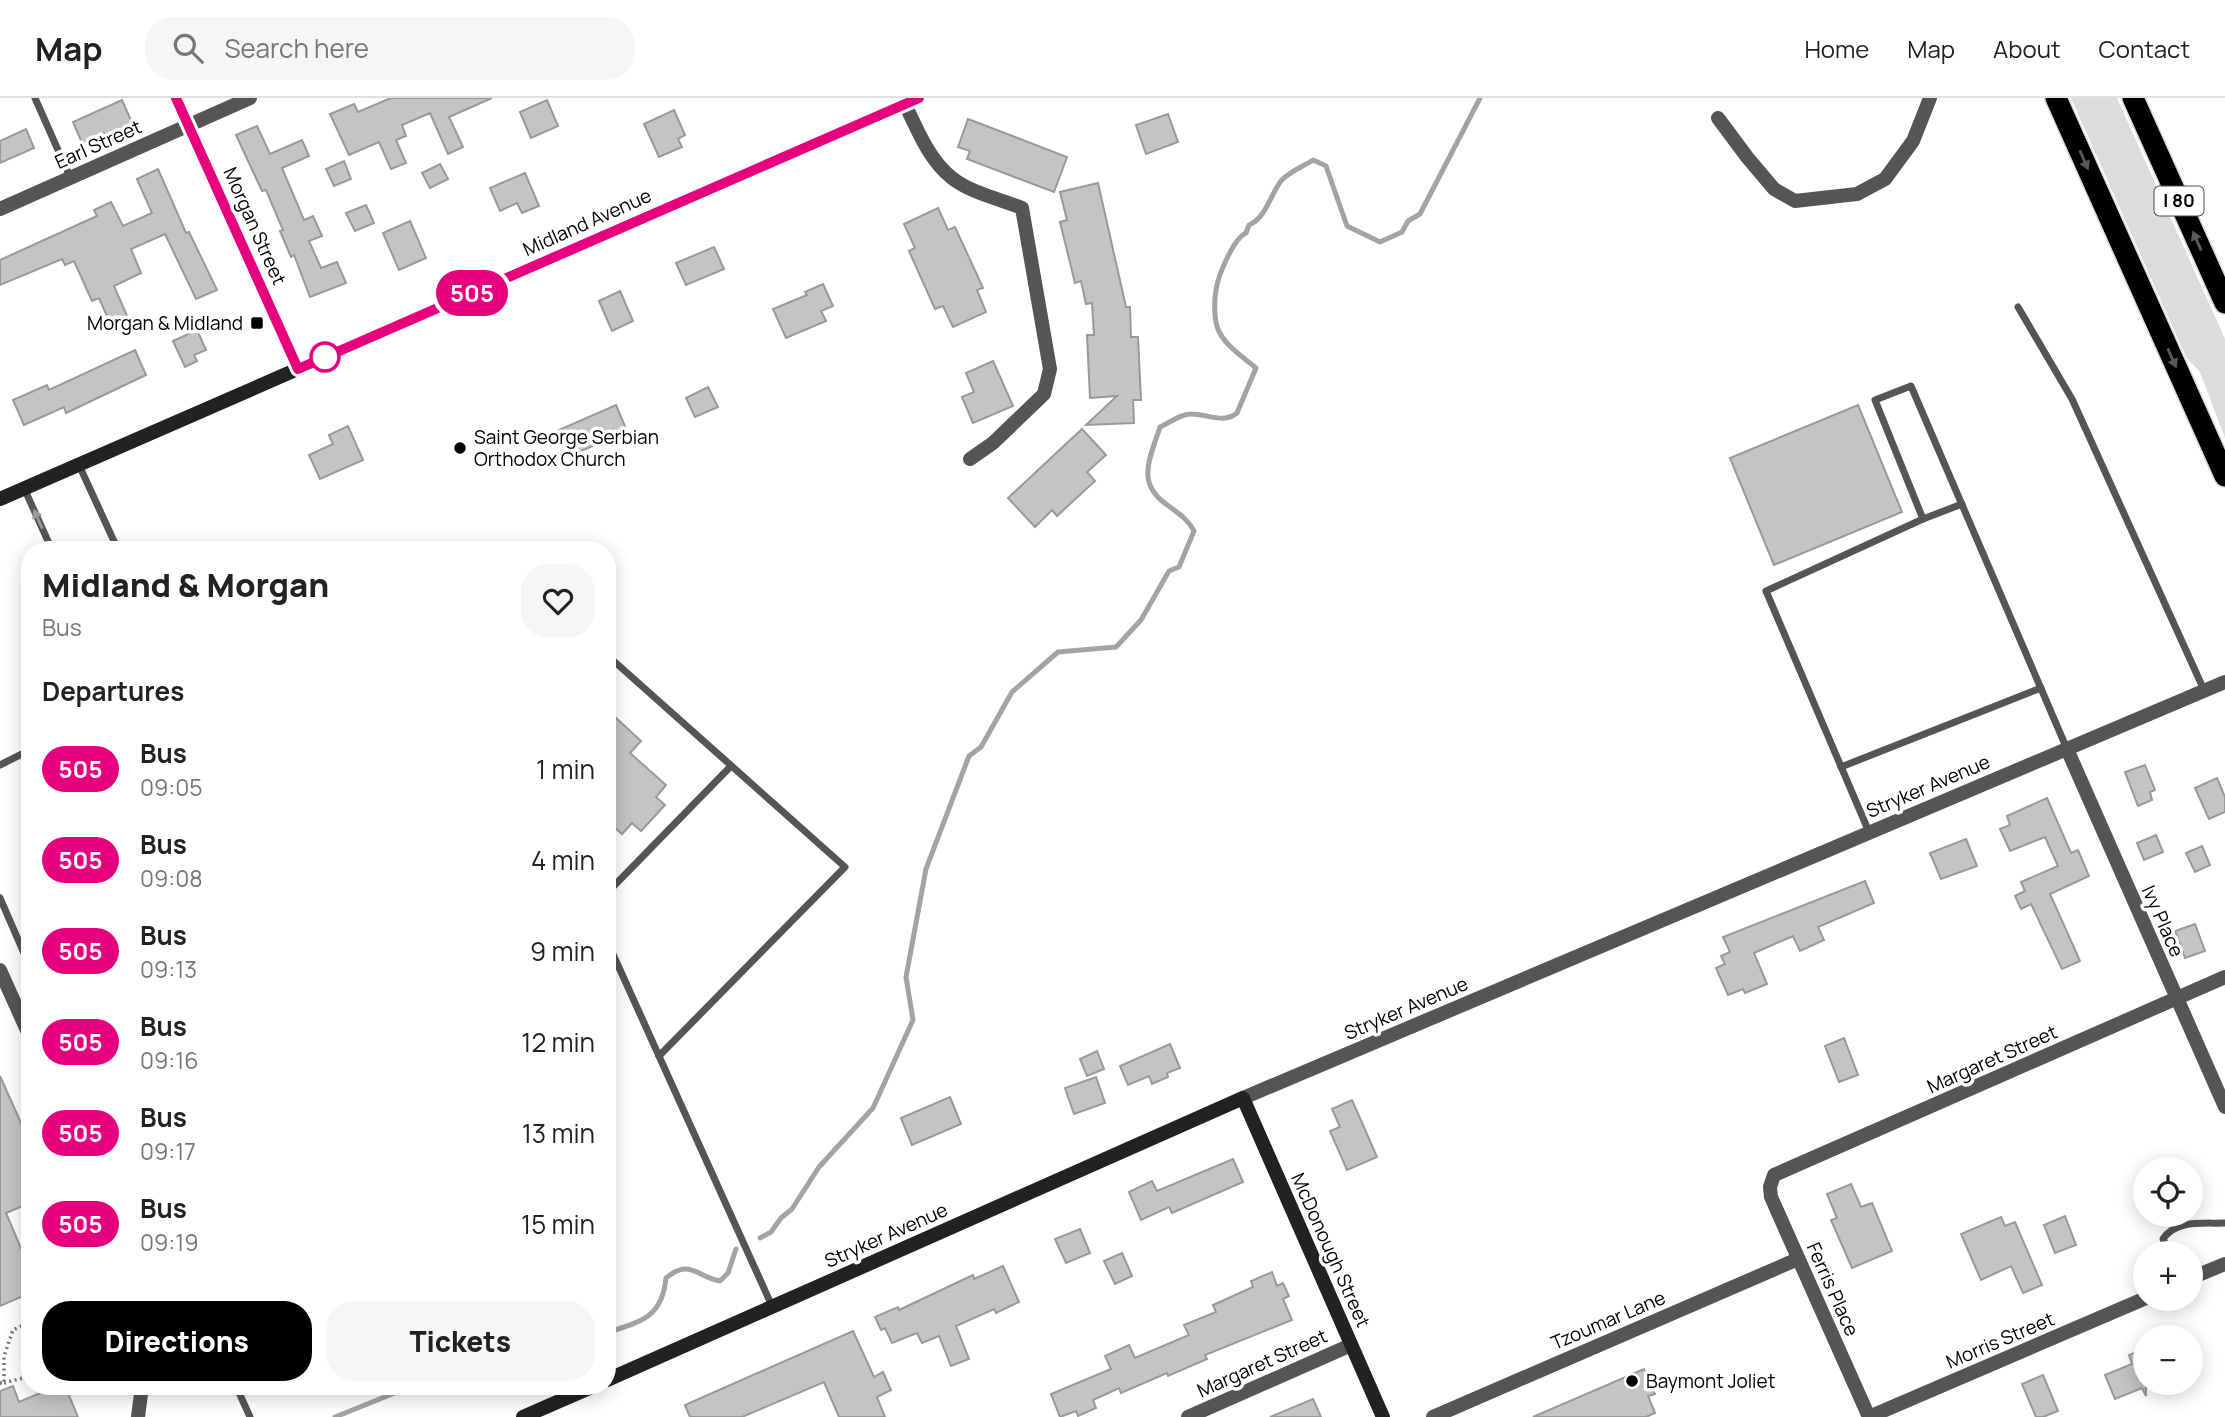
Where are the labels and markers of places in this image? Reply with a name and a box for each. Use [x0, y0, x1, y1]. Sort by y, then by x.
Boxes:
place label: Morgan & Midland [87, 310, 243, 336]
marker: Morgan & Midland [249, 315, 265, 331]
unlabelled marker [310, 342, 340, 372]
place label: Saint George Serbian Orthodox Church [474, 424, 659, 472]
marker: Saint George Serbian Orthodox Church [452, 440, 468, 456]
place label: Baymont Joliet [1646, 1368, 1775, 1394]
marker: Baymont Joliet [1624, 1373, 1640, 1389]

